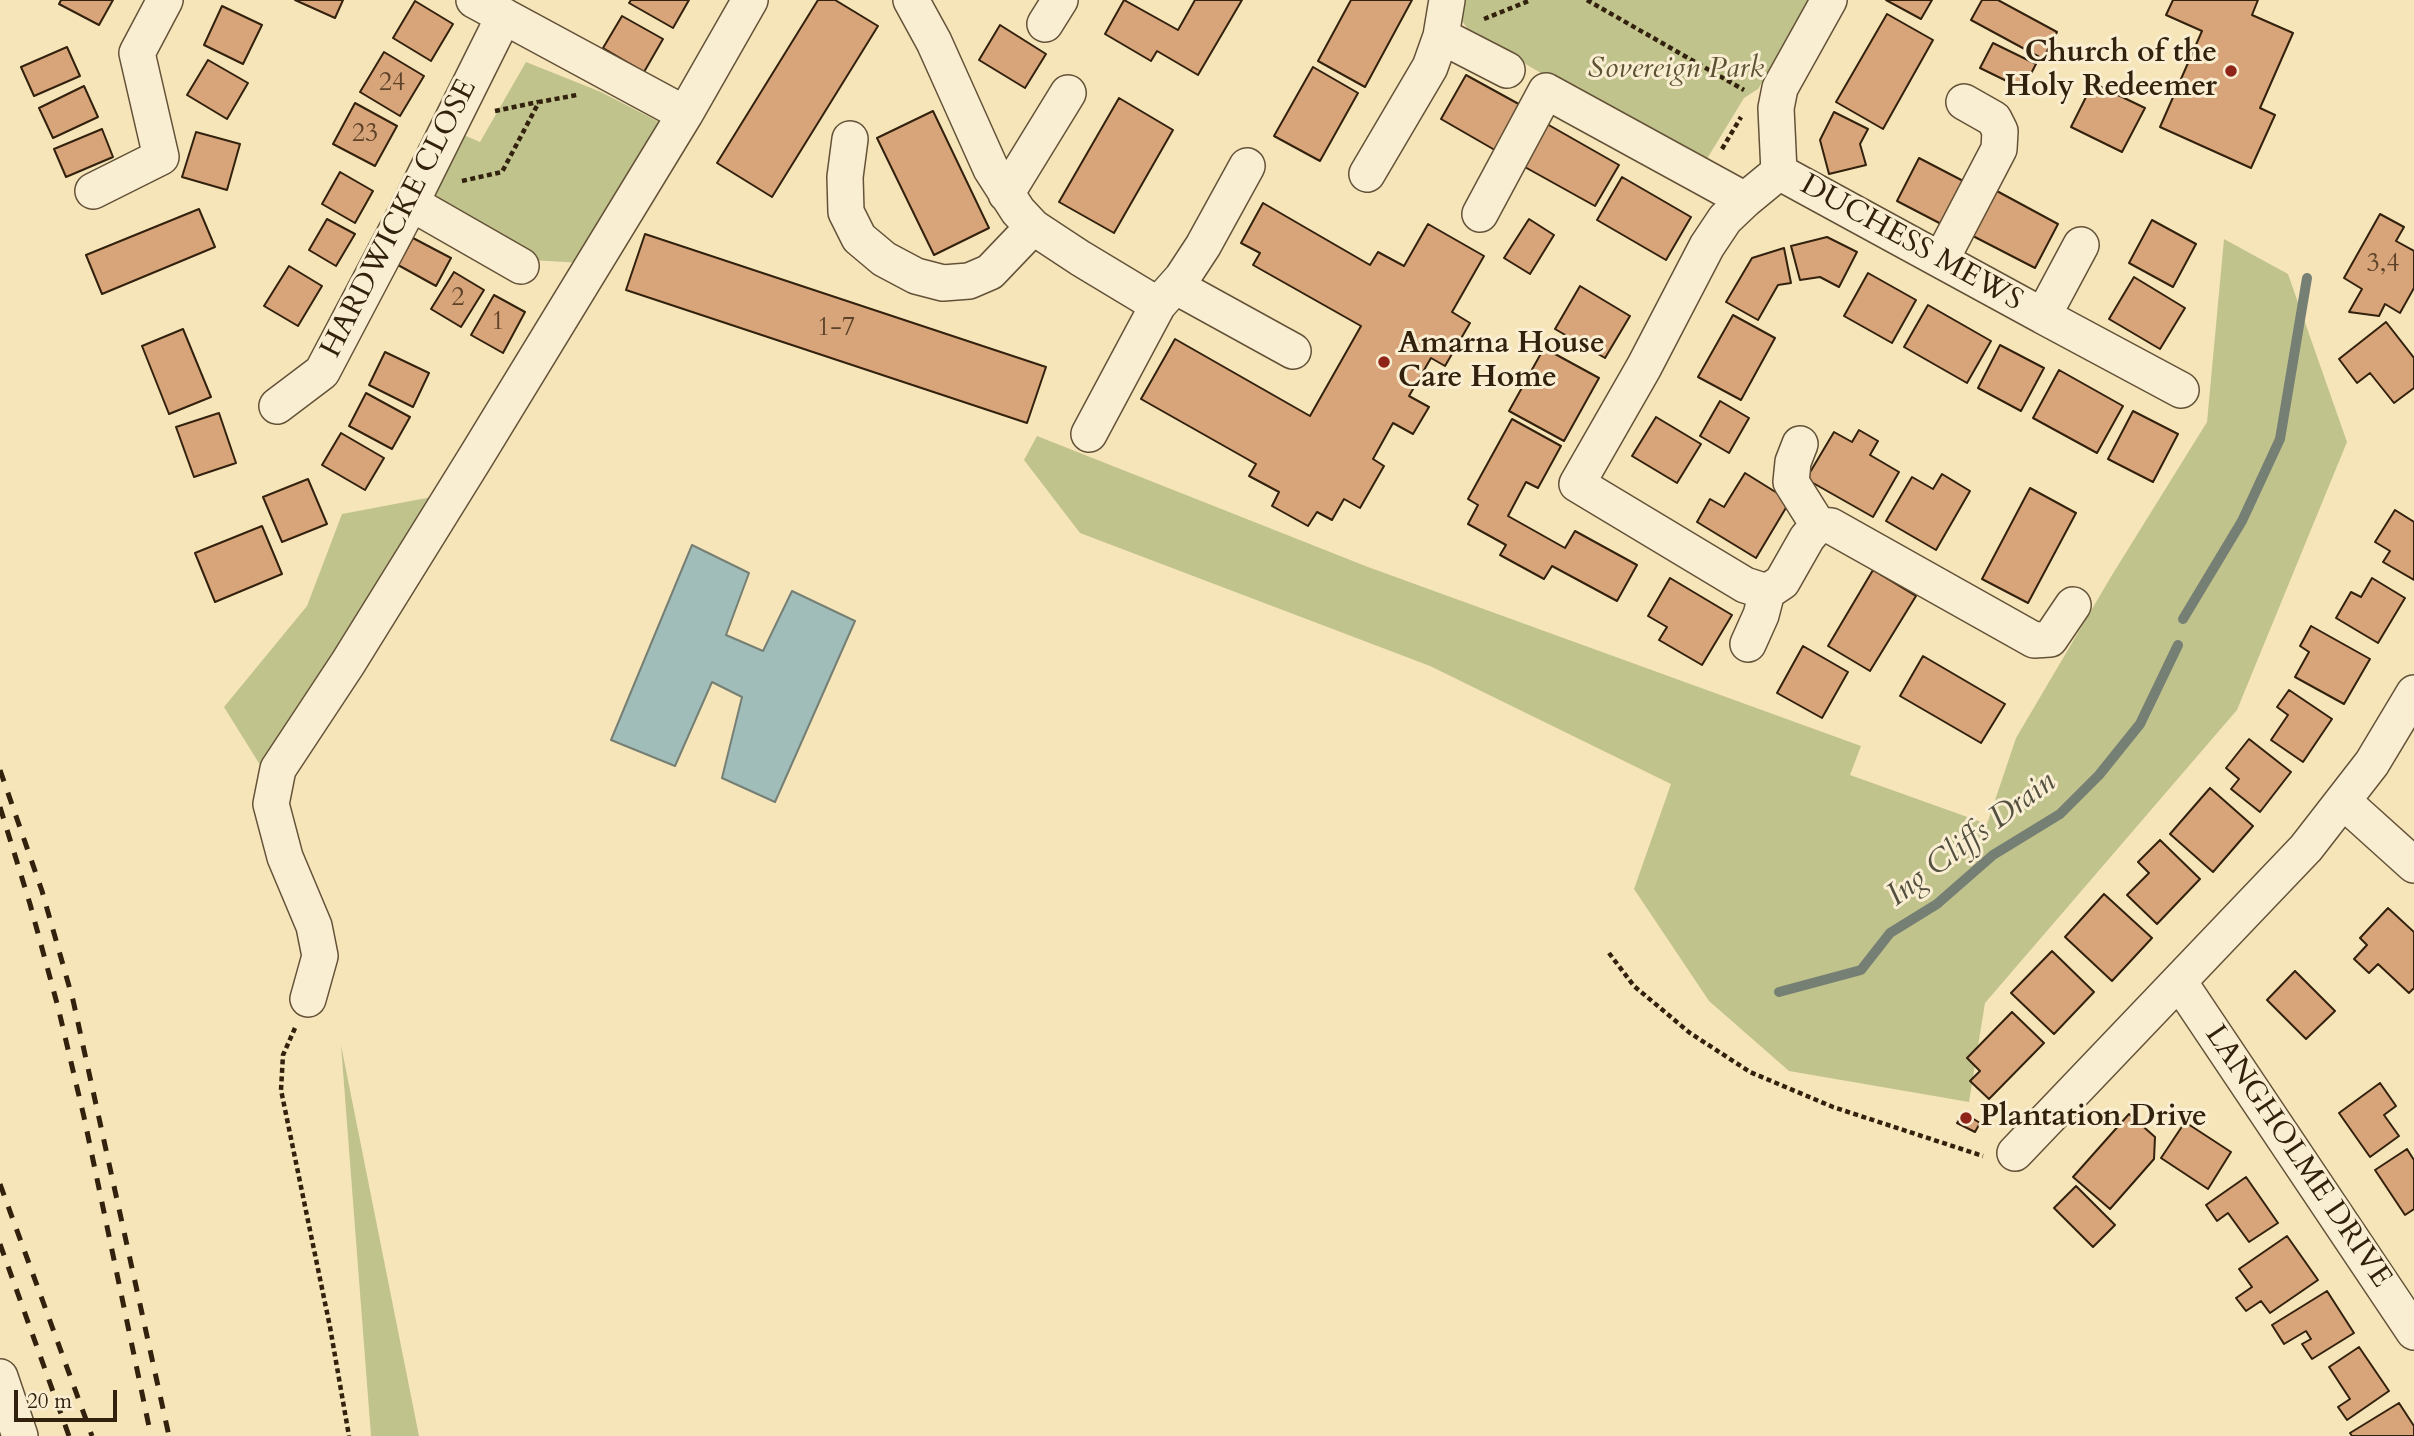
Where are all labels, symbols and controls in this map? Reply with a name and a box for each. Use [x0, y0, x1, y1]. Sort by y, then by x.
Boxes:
place label: Church of the Holy Redeemer [2005, 36, 2217, 106]
park label: Sovereign Park [1588, 52, 1764, 88]
marker: Church of the Holy Redeemer [2223, 63, 2239, 79]
house number: 24 [379, 68, 405, 100]
street label: HARDWICKE CLOSE [314, 74, 486, 364]
house number: 23 [352, 119, 378, 151]
street label: DUCHESS MEWS [1794, 168, 2028, 320]
house number: 3,4 [2366, 249, 2400, 281]
house number: 2 [451, 283, 465, 315]
house number: 1 [491, 307, 505, 339]
house number: 1-7 [817, 313, 855, 345]
place label: Amarna House Care Home [1398, 327, 1605, 398]
marker: Amarna House Care Home [1376, 354, 1392, 370]
water label: Ing Cliffs Drain [1880, 764, 2064, 916]
street label: LANGHOLME DRIVE [2196, 1019, 2398, 1295]
place label: Plantation Drive [1980, 1100, 2207, 1136]
marker: Plantation Drive [1958, 1110, 1974, 1126]
scale bar [18, 1376, 121, 1420]
text: 20 m [27, 1387, 72, 1416]

